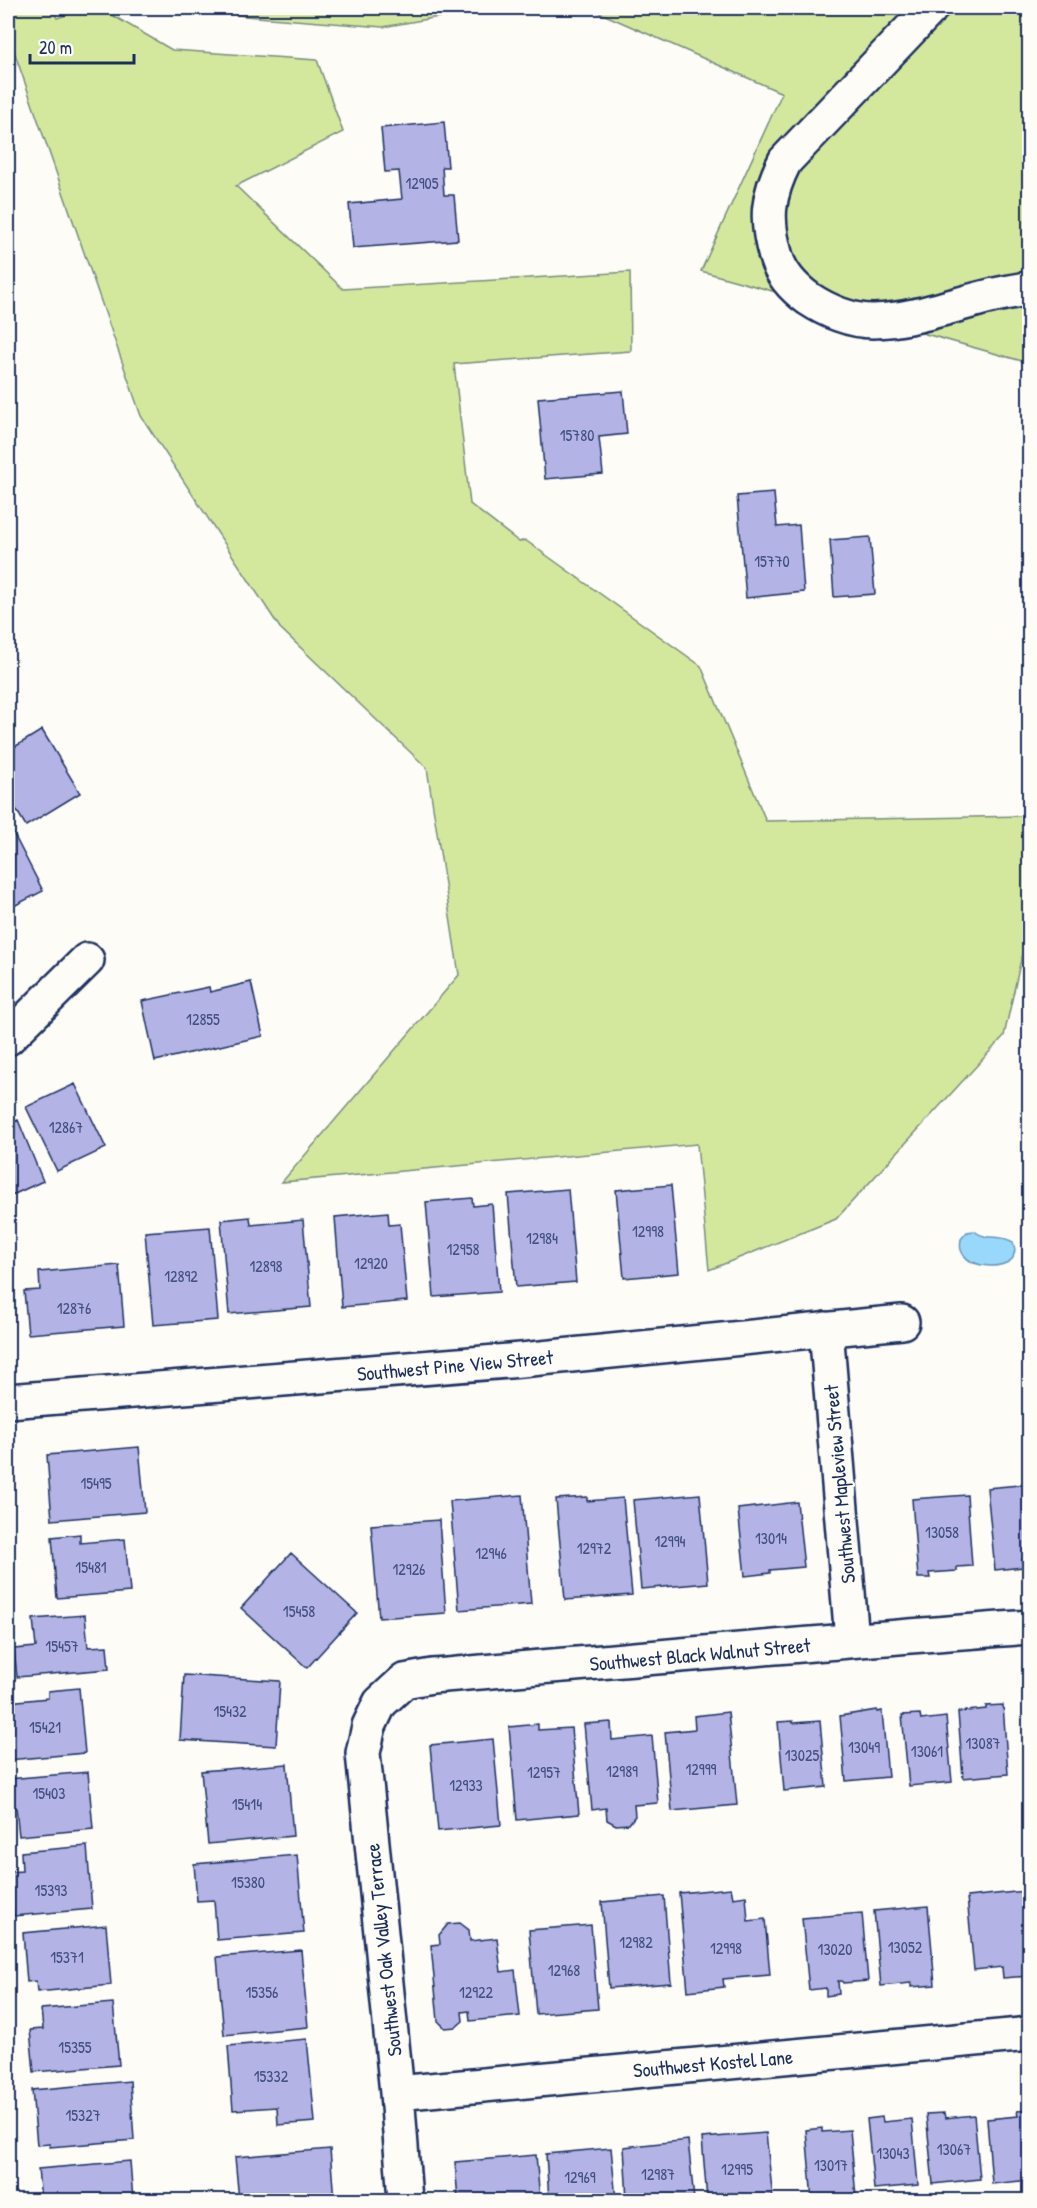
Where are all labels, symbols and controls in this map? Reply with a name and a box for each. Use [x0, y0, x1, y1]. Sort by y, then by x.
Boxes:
scale bar [30, 27, 134, 65]
text: 20 m [39, 35, 72, 60]
house number: 12905 [405, 172, 439, 194]
house number: 15780 [560, 424, 594, 446]
house number: 15770 [754, 550, 790, 572]
house number: 12855 [186, 1008, 220, 1030]
house number: 12867 [49, 1116, 83, 1138]
house number: 12998 [632, 1220, 664, 1242]
house number: 12984 [526, 1227, 558, 1249]
house number: 12958 [447, 1238, 479, 1260]
house number: 12920 [354, 1252, 388, 1274]
house number: 12898 [249, 1255, 283, 1277]
house number: 12892 [164, 1265, 198, 1287]
house number: 12876 [57, 1297, 91, 1319]
street label: Southwest Pine View Street [356, 1343, 555, 1387]
street label: Southwest Mapleview Street [817, 1382, 861, 1584]
house number: 15495 [80, 1472, 112, 1494]
house number: 13058 [925, 1521, 959, 1543]
house number: 13014 [755, 1527, 787, 1549]
house number: 12994 [654, 1530, 686, 1552]
house number: 12972 [577, 1537, 612, 1559]
house number: 12946 [475, 1542, 507, 1564]
house number: 15481 [75, 1556, 107, 1578]
house number: 12926 [392, 1558, 426, 1580]
house number: 15458 [283, 1600, 315, 1622]
street label: Southwest Black Walnut Street [589, 1631, 813, 1677]
house number: 15457 [45, 1635, 79, 1657]
house number: 15432 [213, 1700, 247, 1722]
house number: 15421 [29, 1716, 61, 1738]
house number: 13087 [966, 1732, 1001, 1754]
house number: 13049 [848, 1736, 880, 1758]
house number: 13061 [911, 1740, 943, 1762]
house number: 13025 [785, 1744, 819, 1766]
house number: 12999 [686, 1758, 717, 1780]
house number: 12989 [606, 1760, 638, 1782]
house number: 12957 [527, 1761, 561, 1783]
house number: 12933 [449, 1774, 483, 1796]
house number: 15403 [33, 1782, 65, 1804]
house number: 15414 [232, 1793, 262, 1815]
street label: Southwest Oak Valley Terrace [358, 1842, 408, 2058]
house number: 15380 [231, 1871, 265, 1893]
house number: 15393 [35, 1879, 67, 1901]
house number: 12982 [619, 1931, 653, 1953]
house number: 13052 [888, 1936, 923, 1958]
house number: 12998 [710, 1937, 742, 1959]
house number: 13020 [818, 1938, 852, 1960]
house number: 15371 [50, 1946, 84, 1968]
house number: 12968 [548, 1959, 580, 1981]
house number: 15356 [246, 1981, 278, 2003]
house number: 12922 [459, 1981, 494, 2003]
house number: 15355 [58, 2036, 92, 2058]
street label: Southwest Kostel Lane [632, 2043, 794, 2083]
house number: 15332 [254, 2065, 289, 2087]
house number: 15327 [65, 2104, 101, 2126]
house number: 13067 [937, 2138, 971, 2160]
house number: 13043 [876, 2142, 910, 2164]
house number: 13017 [814, 2154, 848, 2176]
house number: 12995 [721, 2158, 753, 2180]
house number: 12987 [641, 2163, 675, 2185]
house number: 12969 [564, 2166, 596, 2188]

